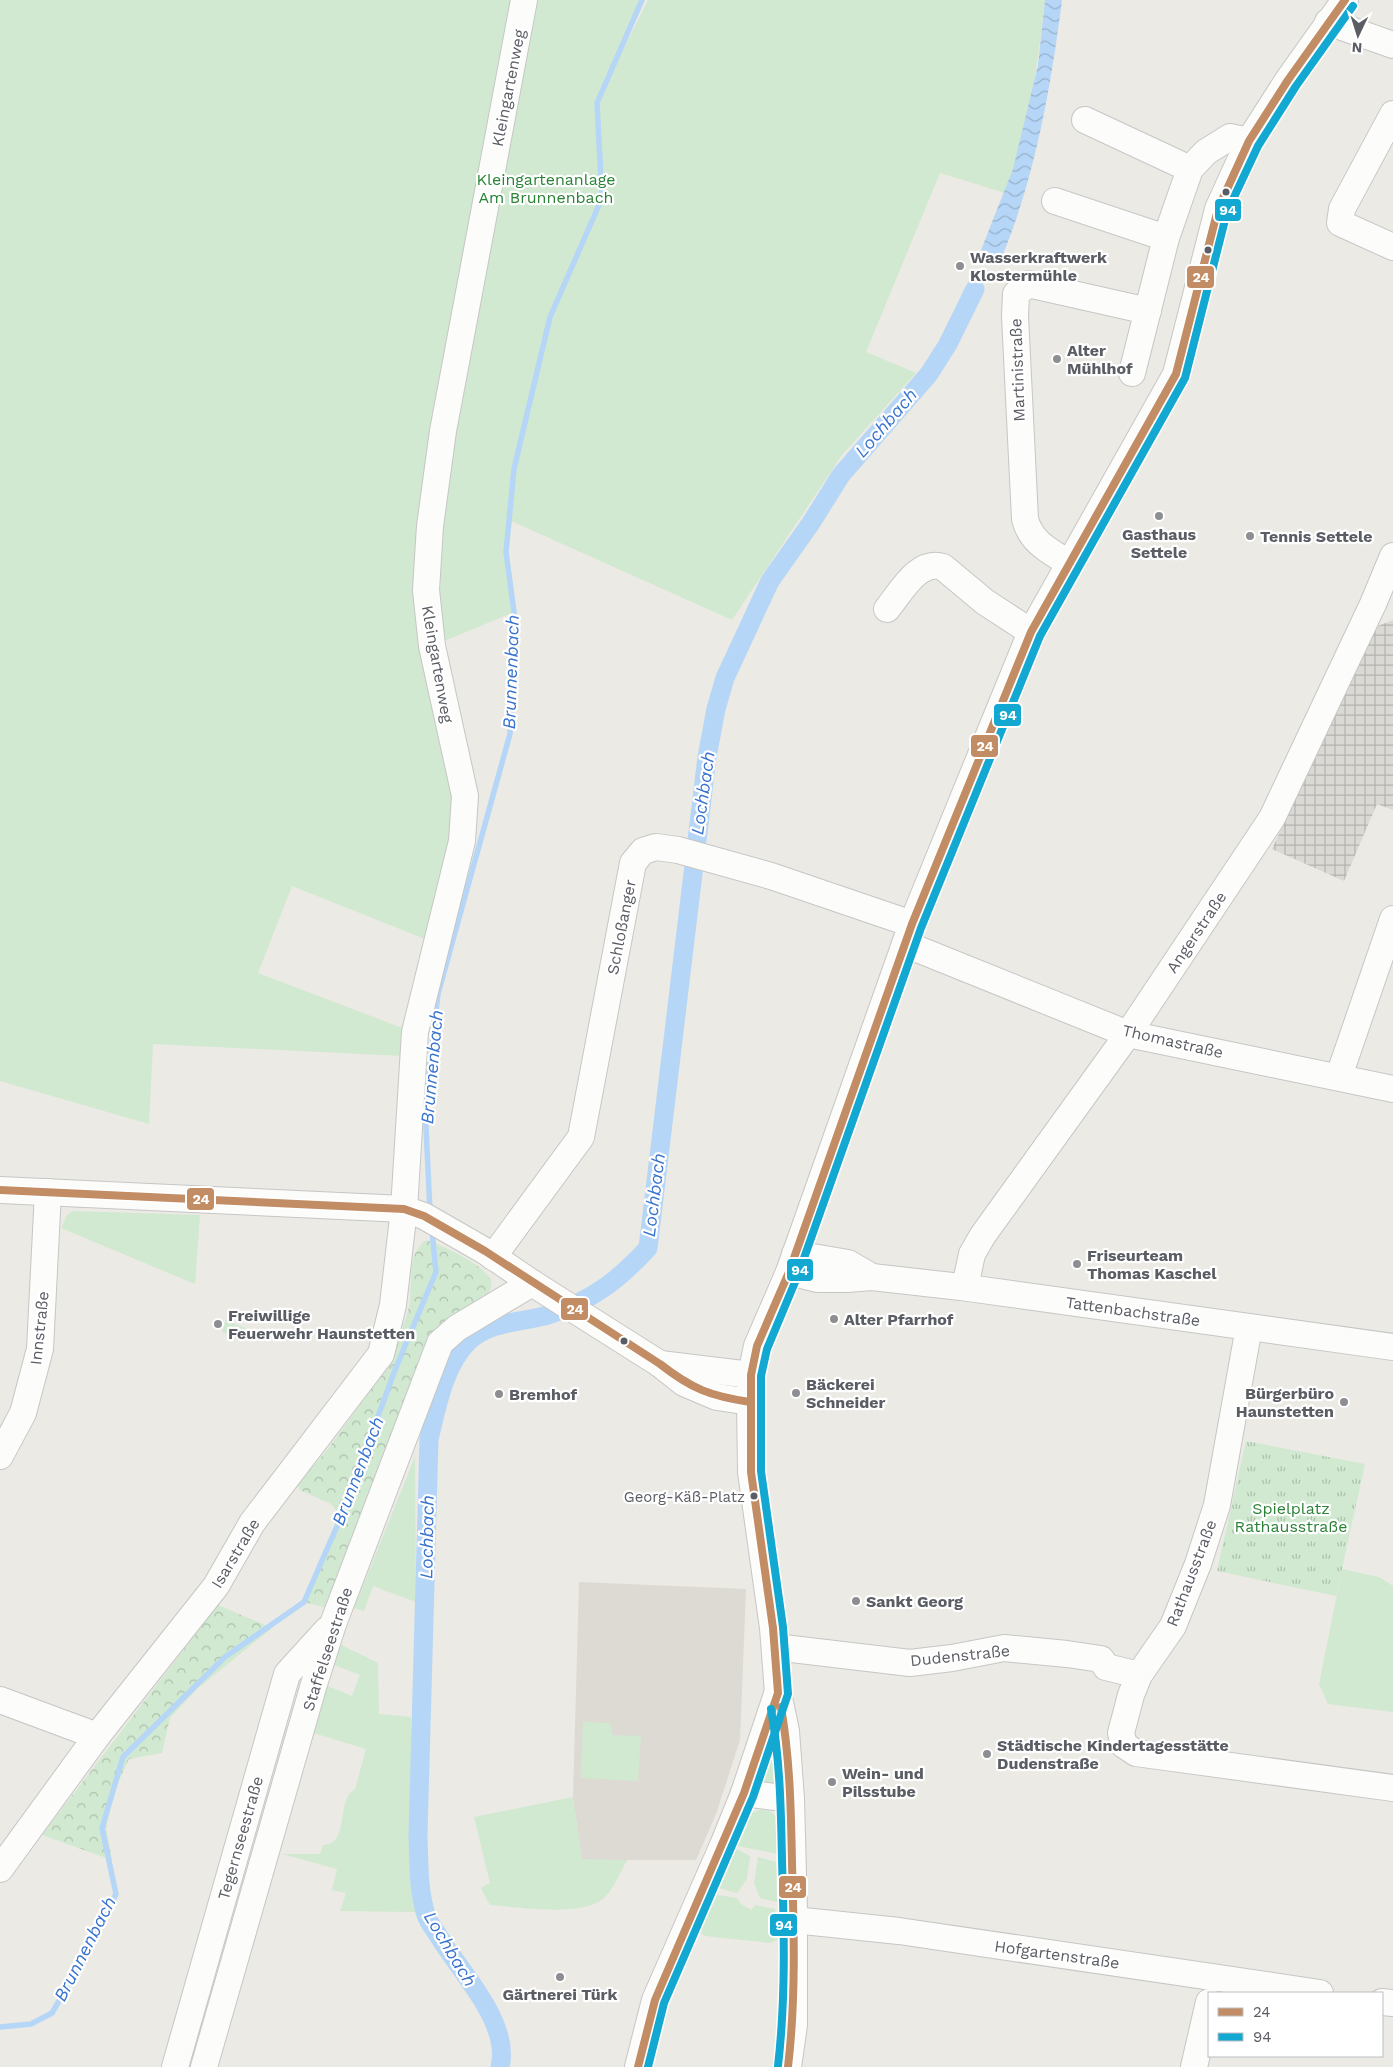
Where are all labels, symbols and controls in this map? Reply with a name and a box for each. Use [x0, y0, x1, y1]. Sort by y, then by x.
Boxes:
north arrow [1333, 10, 1383, 60]
street label: Kleingartenweg [488, 27, 529, 148]
text: N [1351, 40, 1363, 56]
park label: Kleingartenanlage Am Brunnenbach [477, 170, 615, 207]
unlabelled marker [1221, 187, 1231, 197]
line badge: 94 [1214, 198, 1242, 222]
text: 94 [1219, 202, 1237, 218]
unlabelled marker [1203, 245, 1213, 255]
place label: Wasserkraftwerk Klostermühle [970, 248, 1107, 285]
marker: Wasserkraftwerk Klostermühle [954, 260, 966, 272]
line badge: 24 [1186, 265, 1215, 289]
text: 24 [1192, 269, 1210, 285]
street label: Martinistraße [1006, 318, 1029, 422]
place label: Alter Mühlhof [1067, 341, 1133, 378]
marker: Alter Mühlhof [1051, 353, 1063, 365]
water label: Lochbach [850, 384, 921, 461]
marker: Gasthaus Settele [1153, 510, 1165, 522]
place label: Gasthaus Settele [1122, 525, 1197, 562]
place label: Tennis Settele [1260, 527, 1372, 546]
marker: Tennis Settele [1244, 530, 1256, 542]
street label: Kleingartenweg [418, 604, 457, 725]
water label: Brunnenbach [498, 614, 523, 730]
line badge: 94 [993, 703, 1022, 727]
text: 94 [999, 707, 1017, 723]
line badge: 24 [970, 734, 999, 758]
text: 24 [976, 738, 994, 754]
water label: Lochbach [686, 750, 719, 836]
street label: Schloßanger [603, 877, 640, 976]
street label: Angerstraße [1162, 888, 1231, 977]
water label: Brunnenbach [416, 1009, 447, 1125]
street label: Thomastraße [1121, 1021, 1225, 1062]
water label: Lochbach [638, 1152, 669, 1238]
line badge: 24 [186, 1187, 215, 1211]
text: 24 [192, 1191, 210, 1207]
place label: Friseurteam Thomas Kaschel [1087, 1246, 1217, 1283]
line badge: 94 [786, 1258, 814, 1282]
marker: Friseurteam Thomas Kaschel [1071, 1258, 1083, 1270]
text: 94 [791, 1262, 809, 1278]
street label: Innstraße [26, 1290, 53, 1366]
street label: Tattenbachstraße [1064, 1293, 1202, 1330]
line badge: 24 [560, 1297, 589, 1321]
text: 24 [566, 1301, 584, 1317]
place label: Freiwillige Feuerwehr Haunstetten [228, 1306, 415, 1343]
place label: Alter Pfarrhof [844, 1310, 954, 1329]
marker: Alter Pfarrhof [828, 1313, 840, 1325]
marker: Freiwillige Feuerwehr Haunstetten [212, 1318, 224, 1330]
unlabelled marker [619, 1336, 629, 1346]
place label: Bäckerei Schneider [806, 1375, 885, 1412]
place label: Bürgerbüro Haunstetten [1236, 1384, 1334, 1421]
place label: Bremhof [509, 1385, 577, 1404]
marker: Bäckerei Schneider [790, 1387, 802, 1399]
marker: Bremhof [493, 1388, 505, 1400]
marker: Bürgerbüro Haunstetten [1338, 1396, 1350, 1408]
water label: Brunnenbach [327, 1414, 388, 1528]
place label: Georg-Käß-Platz [624, 1488, 745, 1506]
marker: Georg-Käß-Platz [749, 1491, 759, 1501]
water label: Lochbach [415, 1495, 438, 1579]
park label: Spielplatz Rathausstraße [1235, 1499, 1347, 1536]
street label: Isarstraße [207, 1515, 264, 1592]
street label: Rathausstraße [1162, 1517, 1221, 1629]
street label: Staffelseestraße [299, 1585, 356, 1713]
place label: Sankt Georg [866, 1592, 963, 1611]
marker: Sankt Georg [850, 1595, 862, 1607]
street label: Dudenstraße [909, 1641, 1011, 1670]
place label: Städtische Kindertagesstätte Dudenstraße [997, 1736, 1229, 1773]
marker: Städtische Kindertagesstätte Dudenstraße [981, 1748, 993, 1760]
place label: Wein- und Pilsstube [842, 1764, 924, 1801]
street label: Tegernseestraße [214, 1774, 267, 1902]
marker: Wein- und Pilsstube [826, 1776, 838, 1788]
line badge: 24 [778, 1875, 807, 1899]
text: 24 [784, 1879, 802, 1895]
water label: Brunnenbach [49, 1893, 120, 2005]
water label: Lochbach [420, 1907, 481, 1990]
line badge: 94 [769, 1913, 798, 1937]
text: 94 [775, 1917, 793, 1933]
street label: Hofgartenstraße [993, 1936, 1121, 1973]
marker: Gärtnerei Türk [554, 1971, 566, 1983]
place label: Gärtnerei Türk [503, 1985, 617, 2004]
legend [1208, 1992, 1383, 2057]
text: 24 [1253, 2003, 1270, 2021]
text: 94 [1253, 2028, 1271, 2046]

